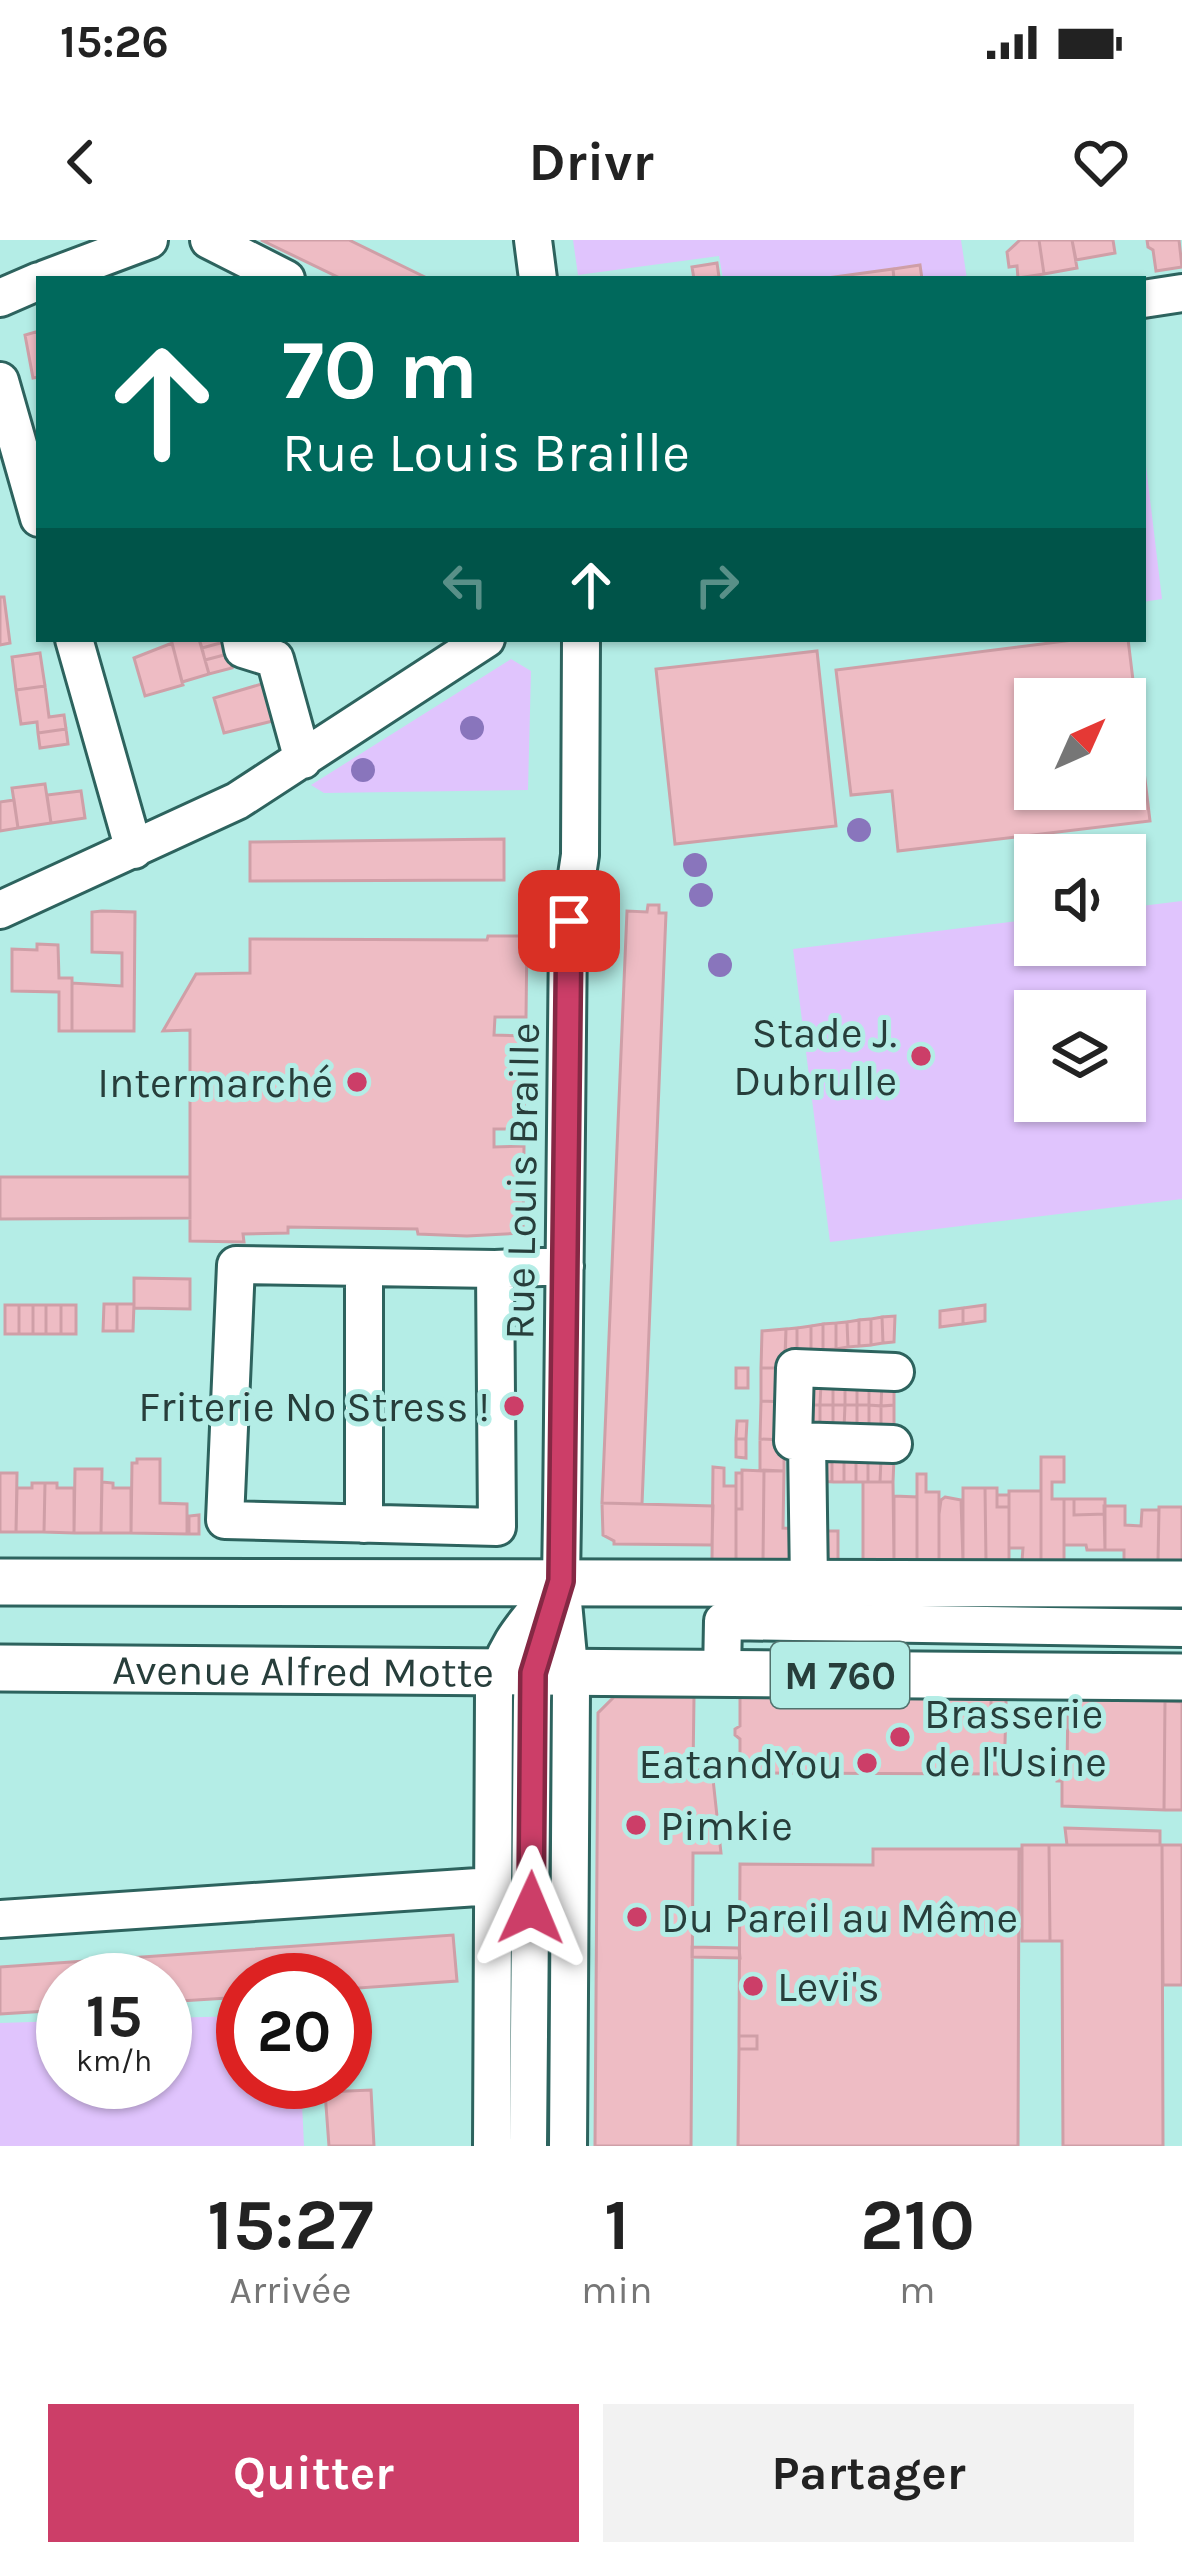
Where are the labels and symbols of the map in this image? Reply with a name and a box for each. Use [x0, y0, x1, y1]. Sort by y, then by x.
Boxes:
north arrow [1014, 678, 1146, 810]
pin [518, 870, 620, 972]
place label: Stade J. Dubrulle [733, 1008, 897, 1106]
street label: Rue Louis Braille [494, 1022, 550, 1340]
marker: Stade J. Dubrulle [908, 1043, 934, 1069]
place label: Intermarché [97, 1058, 333, 1108]
marker: Intermarché [344, 1069, 370, 1095]
place label: Friterie No Stress ! [138, 1382, 490, 1432]
marker: Friterie No Stress ! [501, 1393, 527, 1419]
road number: M 760 [771, 1642, 909, 1708]
street label: Avenue Alfred Motte [112, 1645, 494, 1698]
place label: Brasserie de l'Usine [924, 1689, 1107, 1787]
marker: Brasserie de l'Usine [887, 1724, 913, 1750]
place label: EatandYou [638, 1739, 843, 1789]
marker: EatandYou [854, 1750, 880, 1776]
place label: Pimkie [660, 1801, 793, 1851]
marker: Pimkie [623, 1812, 649, 1838]
position arrow [468, 1845, 594, 1971]
place label: Du Pareil au Même [661, 1893, 1018, 1943]
marker: Du Pareil au Même [624, 1904, 650, 1930]
speed limit sign: 20 [216, 1953, 372, 2109]
place label: Levi's [777, 1962, 880, 2012]
marker: Levi's [740, 1973, 766, 1999]

